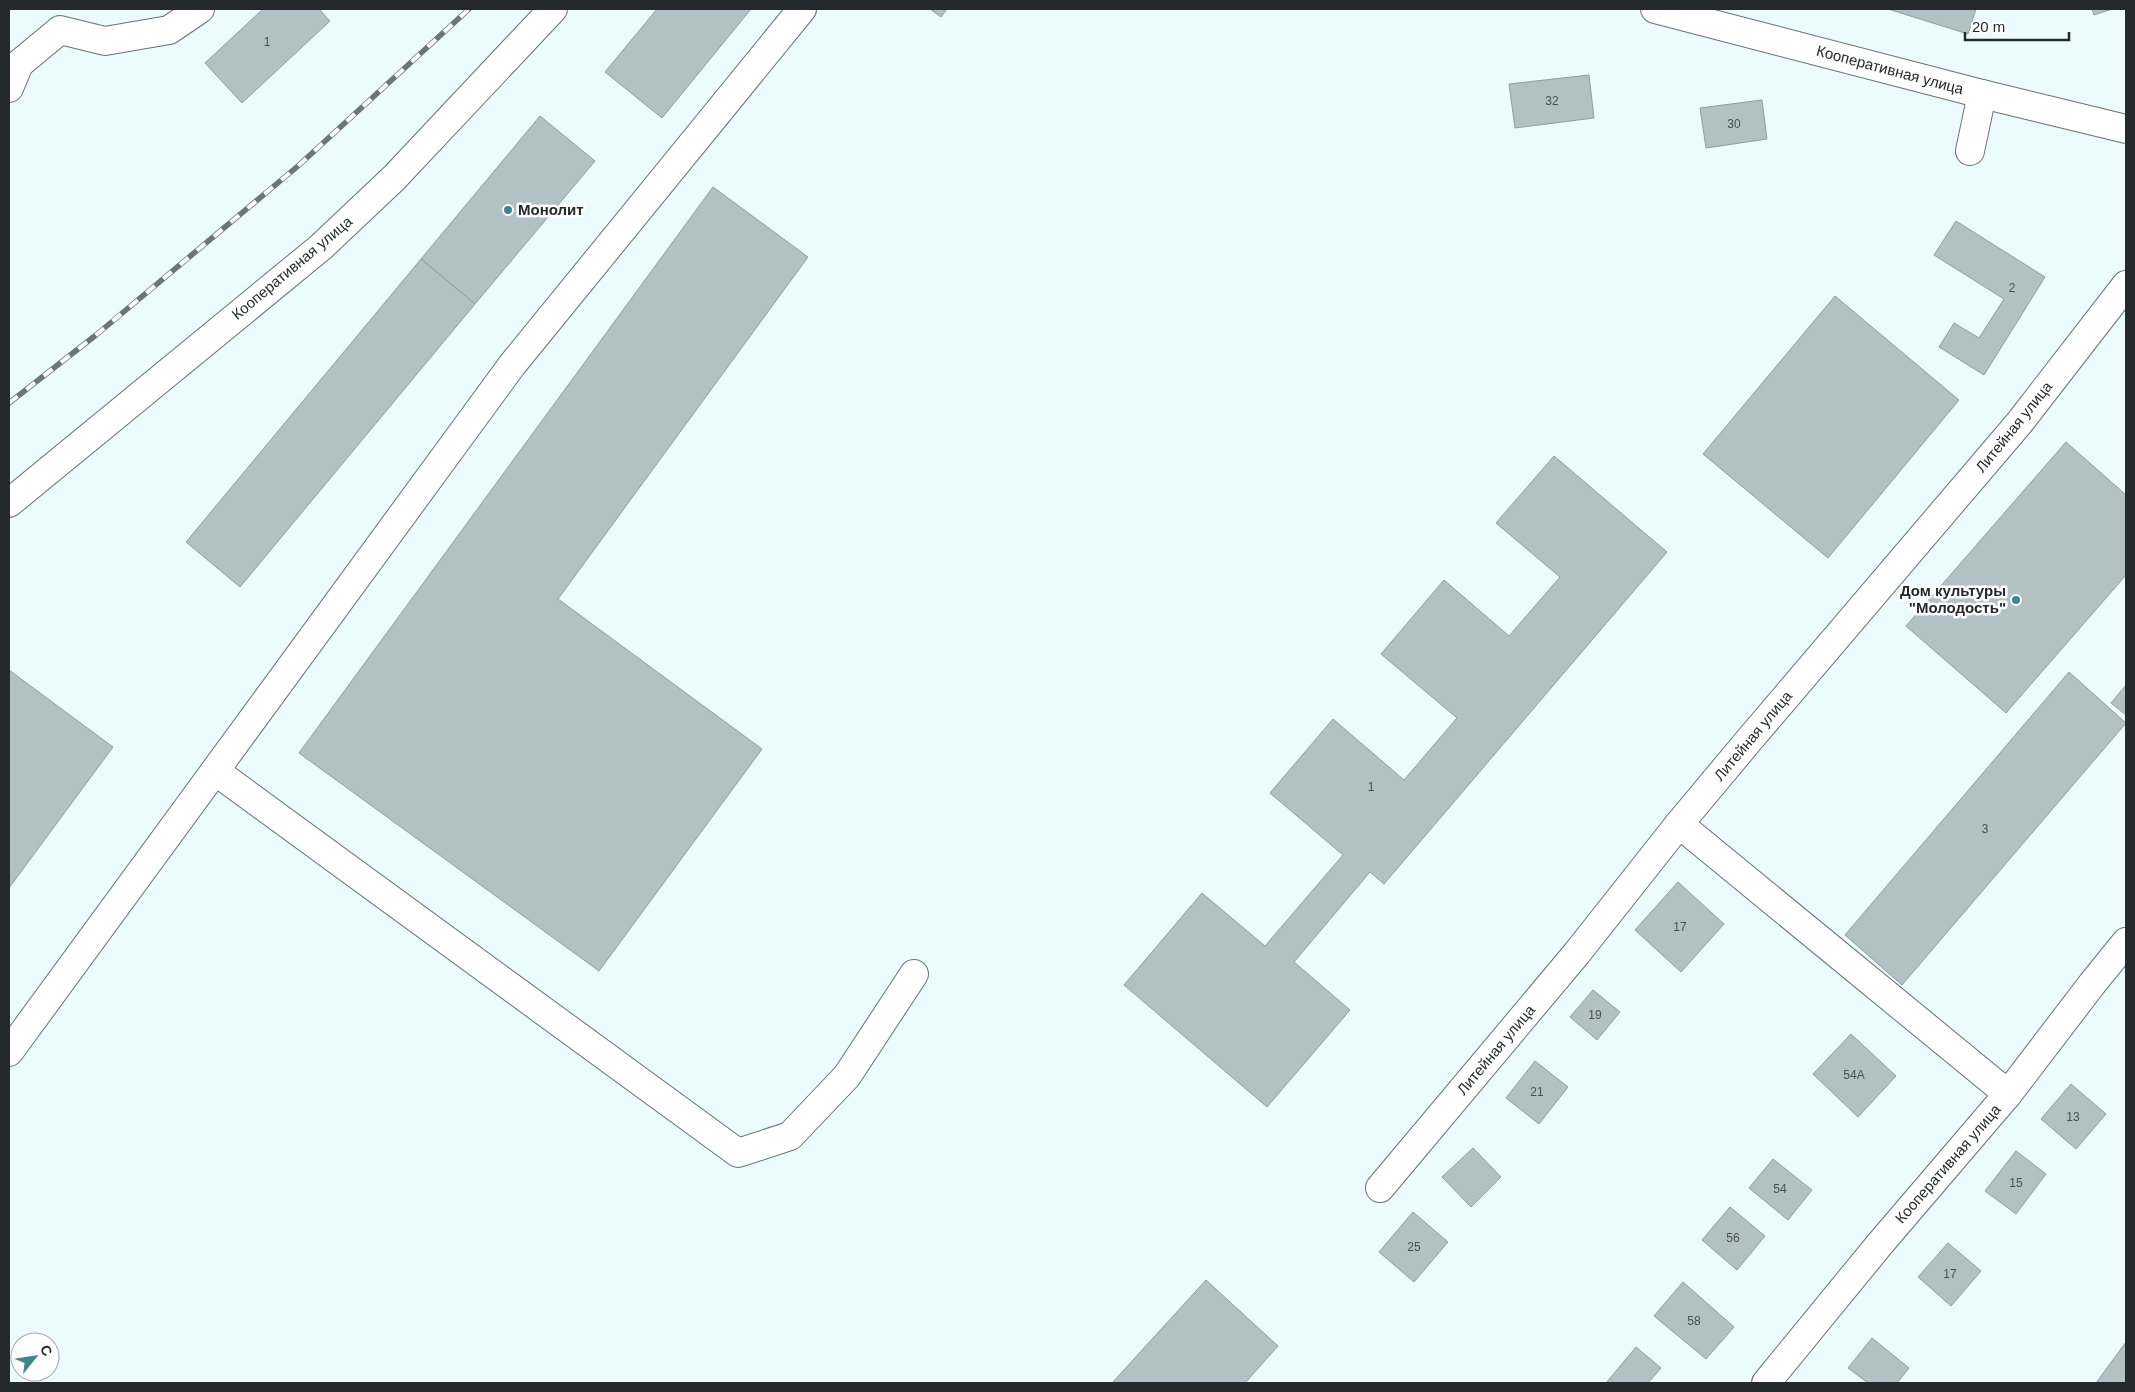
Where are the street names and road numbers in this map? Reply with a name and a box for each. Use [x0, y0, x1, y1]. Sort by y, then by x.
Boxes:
street label: Кооперативная улица [1815, 42, 1966, 98]
street label: Кооперативная улица [228, 212, 356, 323]
street label: Литейная улица [1972, 377, 2056, 475]
street label: Литейная улица [1710, 687, 1795, 784]
street label: Литейная улица [1453, 1001, 1538, 1098]
street label: Кооперативная улица [1891, 1100, 2004, 1226]

